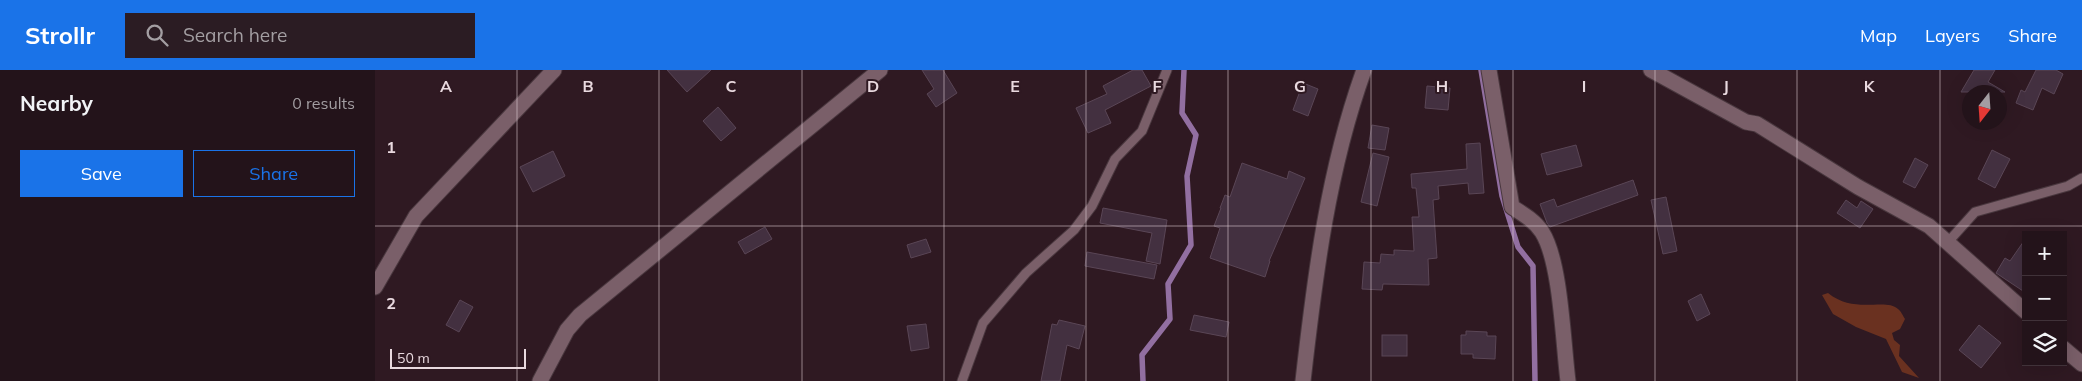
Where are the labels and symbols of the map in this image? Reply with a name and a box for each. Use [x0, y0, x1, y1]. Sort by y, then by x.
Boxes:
text: A [440, 76, 452, 96]
text: B [582, 76, 594, 96]
text: C [726, 76, 737, 96]
text: D [867, 76, 879, 96]
text: E [1010, 76, 1020, 96]
text: F [1152, 76, 1162, 96]
text: G [1294, 76, 1306, 96]
text: H [1436, 76, 1448, 96]
text: I [1582, 76, 1586, 96]
text: J [1723, 76, 1729, 96]
text: K [1864, 76, 1876, 96]
north arrow [1962, 85, 2007, 130]
text: 1 [386, 137, 396, 157]
text: 2 [386, 293, 396, 313]
scale bar [390, 346, 526, 369]

